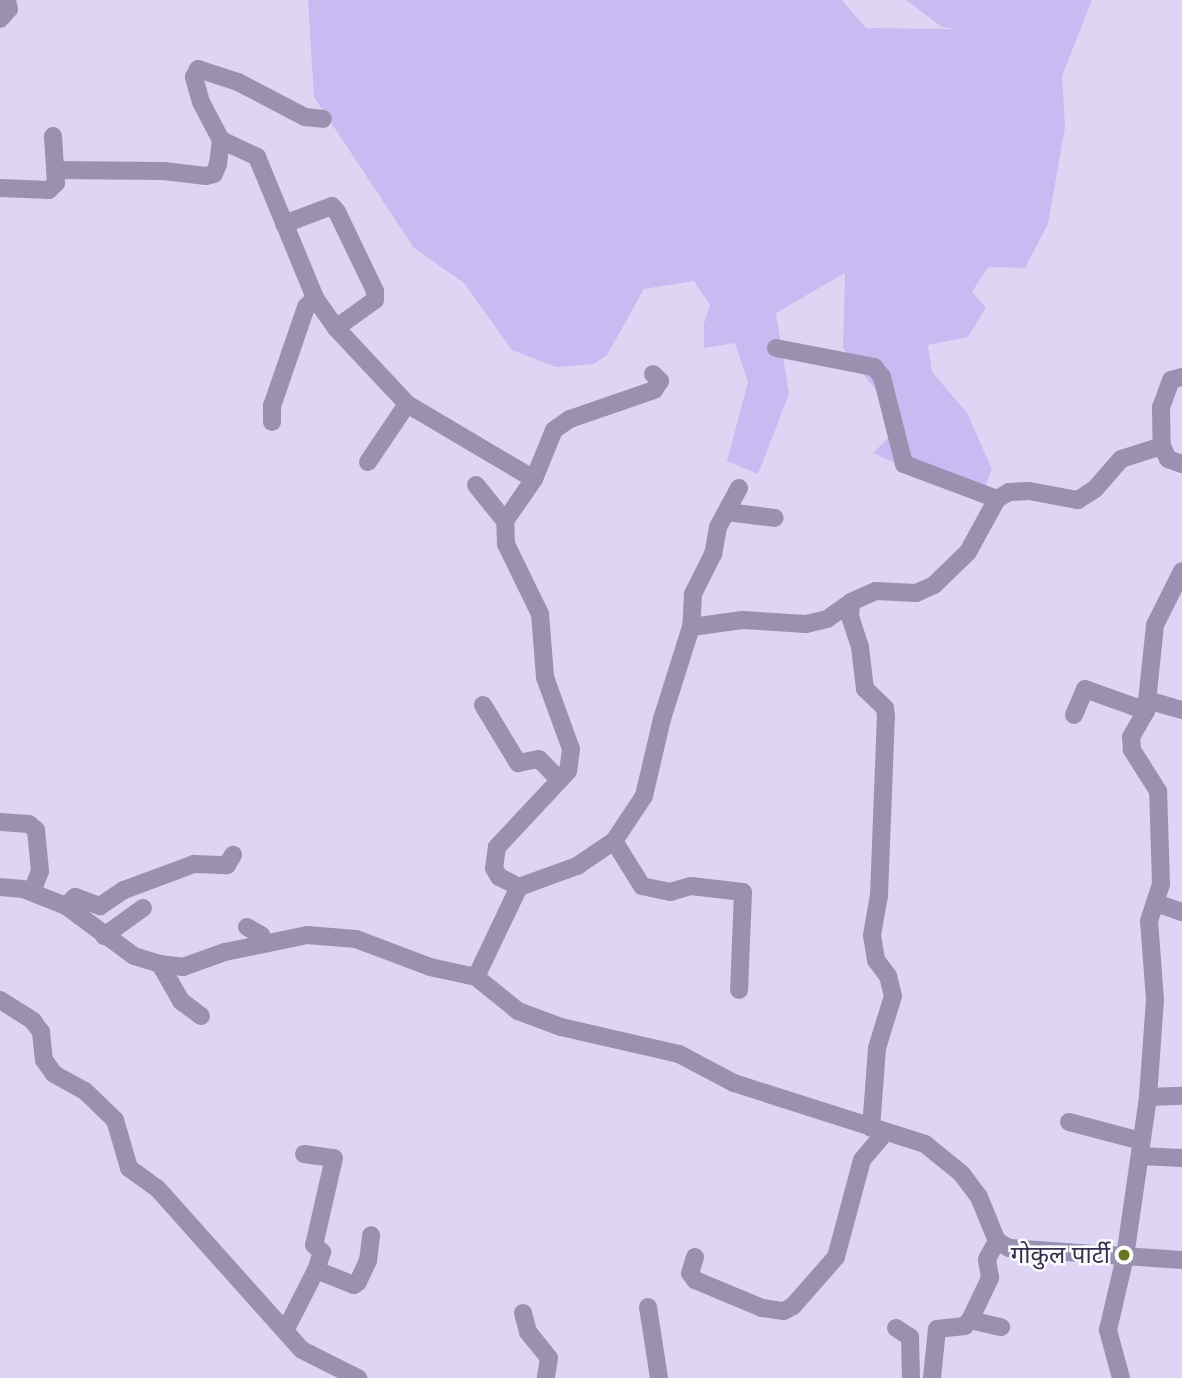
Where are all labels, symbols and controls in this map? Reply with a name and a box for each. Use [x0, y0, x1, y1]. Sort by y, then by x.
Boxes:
place label: गोकुल पार्टी [1011, 1241, 1110, 1269]
marker: गोकुल पार्टी [1116, 1247, 1132, 1263]

